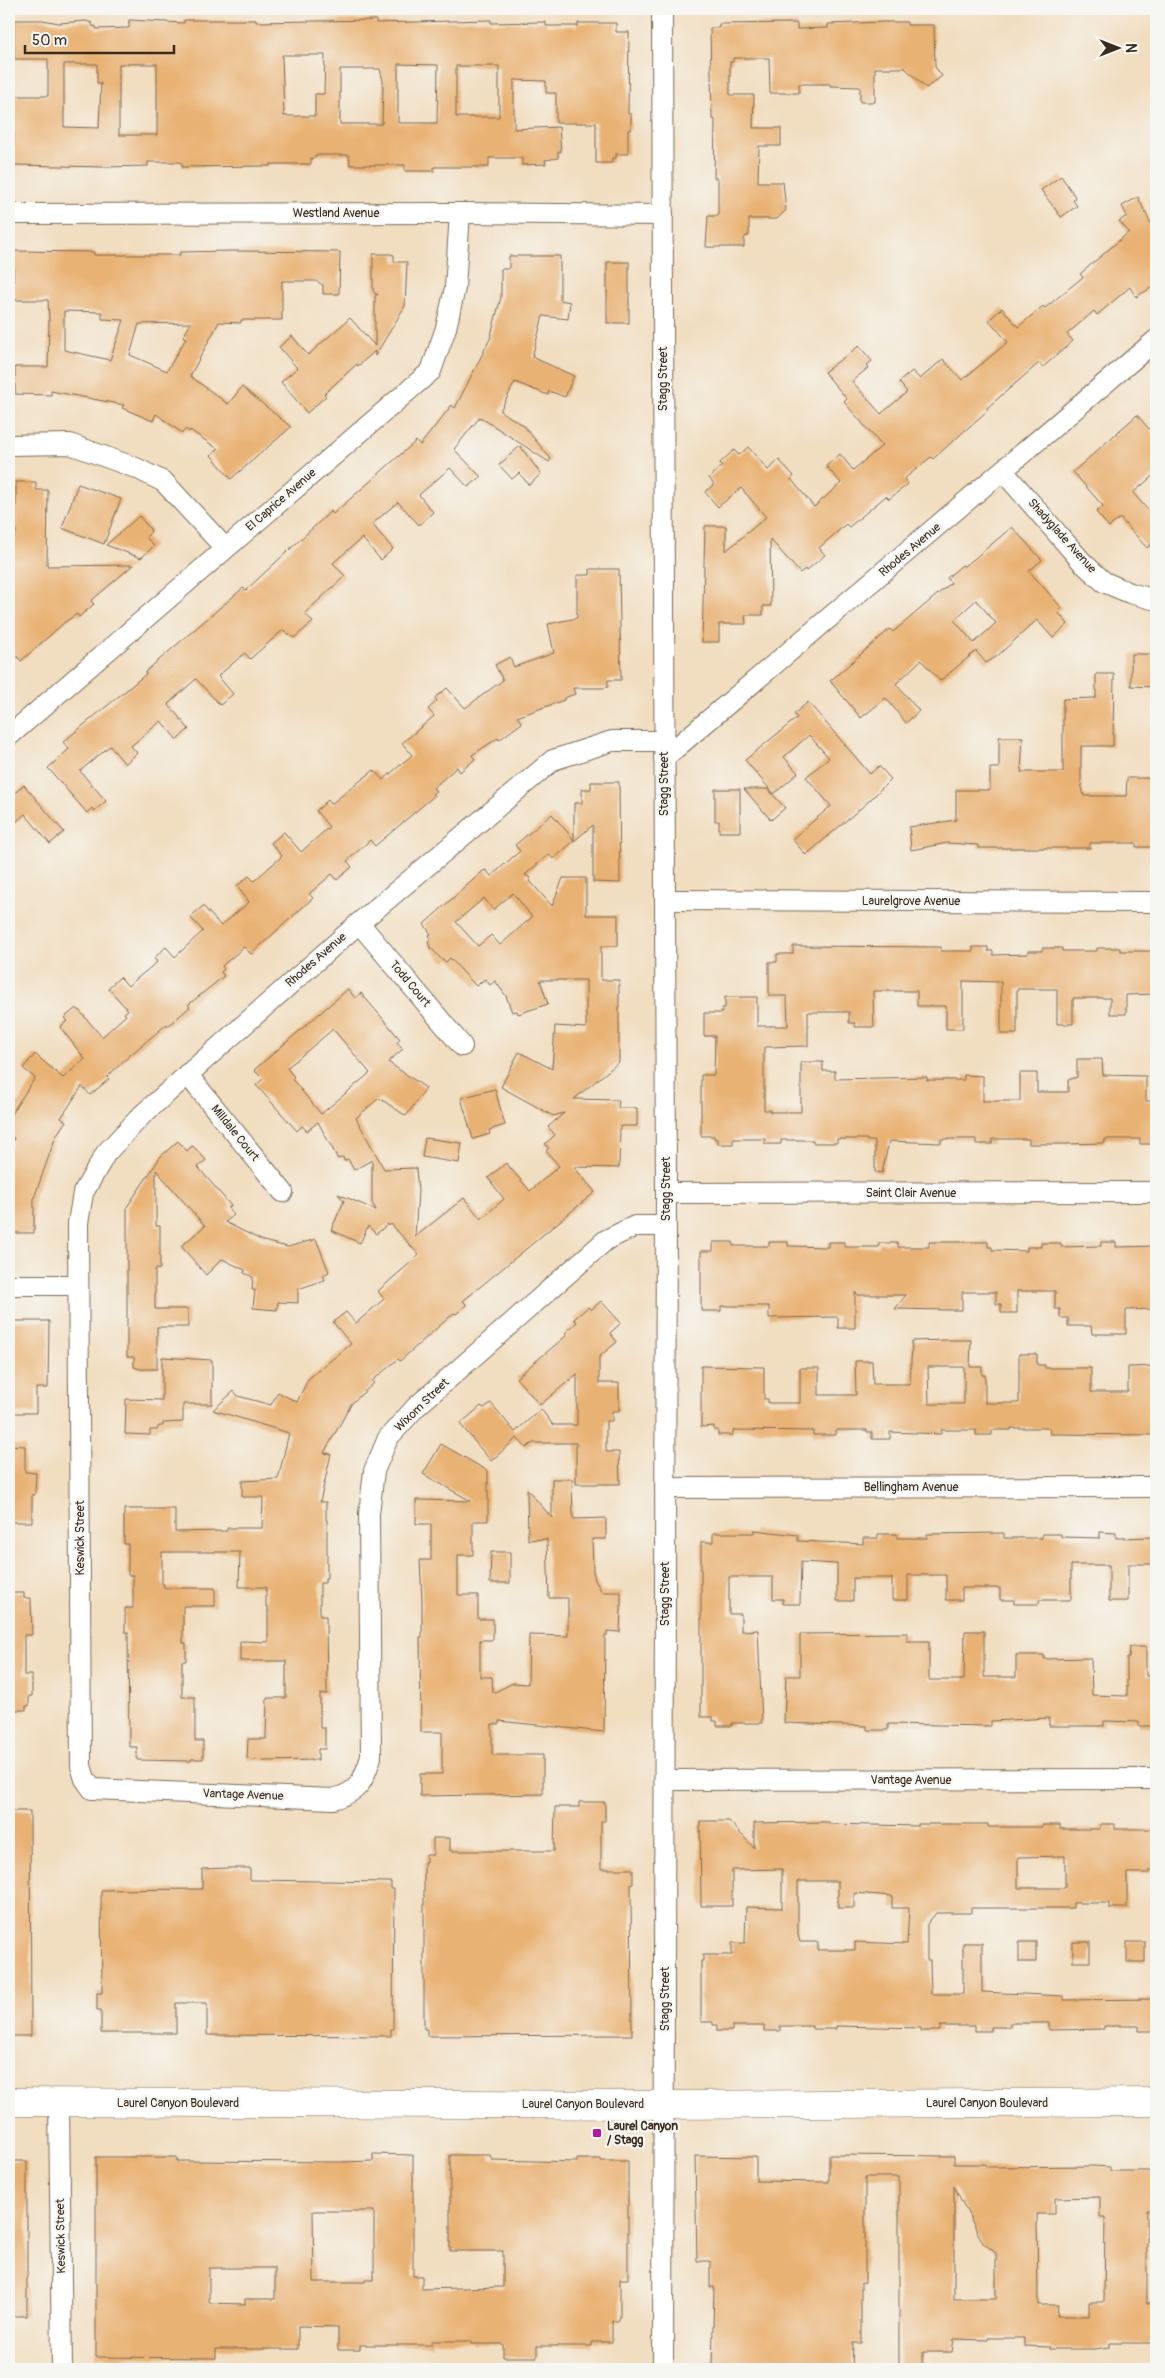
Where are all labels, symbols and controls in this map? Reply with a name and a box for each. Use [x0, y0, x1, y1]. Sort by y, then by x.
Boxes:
scale bar [25, 22, 174, 54]
north arrow [1092, 22, 1142, 72]
text: 50 m [32, 31, 67, 50]
text: N [1122, 43, 1139, 53]
street label: Westland Avenue [293, 206, 379, 221]
street label: Stagg Street [656, 347, 671, 411]
street label: El Caprice Avenue [243, 465, 319, 535]
street label: Shadyglade Avenue [1025, 496, 1099, 576]
street label: Rhodes Avenue [876, 520, 944, 580]
street label: Stagg Street [657, 752, 672, 816]
street label: Laurelgrove Avenue [862, 894, 960, 909]
street label: Rhodes Avenue [282, 929, 350, 991]
street label: Todd Court [386, 958, 434, 1010]
street label: Milldale Court [208, 1102, 262, 1164]
street label: Stagg Street [659, 1157, 674, 1221]
street label: Saint Clair Avenue [866, 1186, 956, 1201]
street label: Wixom Street [392, 1375, 453, 1435]
street label: Bellingham Avenue [864, 1480, 958, 1495]
street label: Keswick Street [73, 1500, 88, 1576]
street label: Stagg Street [658, 1562, 673, 1626]
street label: Vantage Avenue [871, 1773, 952, 1788]
street label: Vantage Avenue [202, 1786, 284, 1804]
street label: Stagg Street [658, 1967, 673, 2031]
street label: Laurel Canyon Boulevard [117, 2096, 239, 2111]
street label: Laurel Canyon Boulevard [926, 2096, 1048, 2111]
street label: Laurel Canyon Boulevard [522, 2097, 644, 2112]
place label: Laurel Canyon / Stagg [607, 2119, 678, 2148]
marker: Laurel Canyon / Stagg [591, 2127, 603, 2139]
street label: Keswick Street [53, 2198, 69, 2274]

